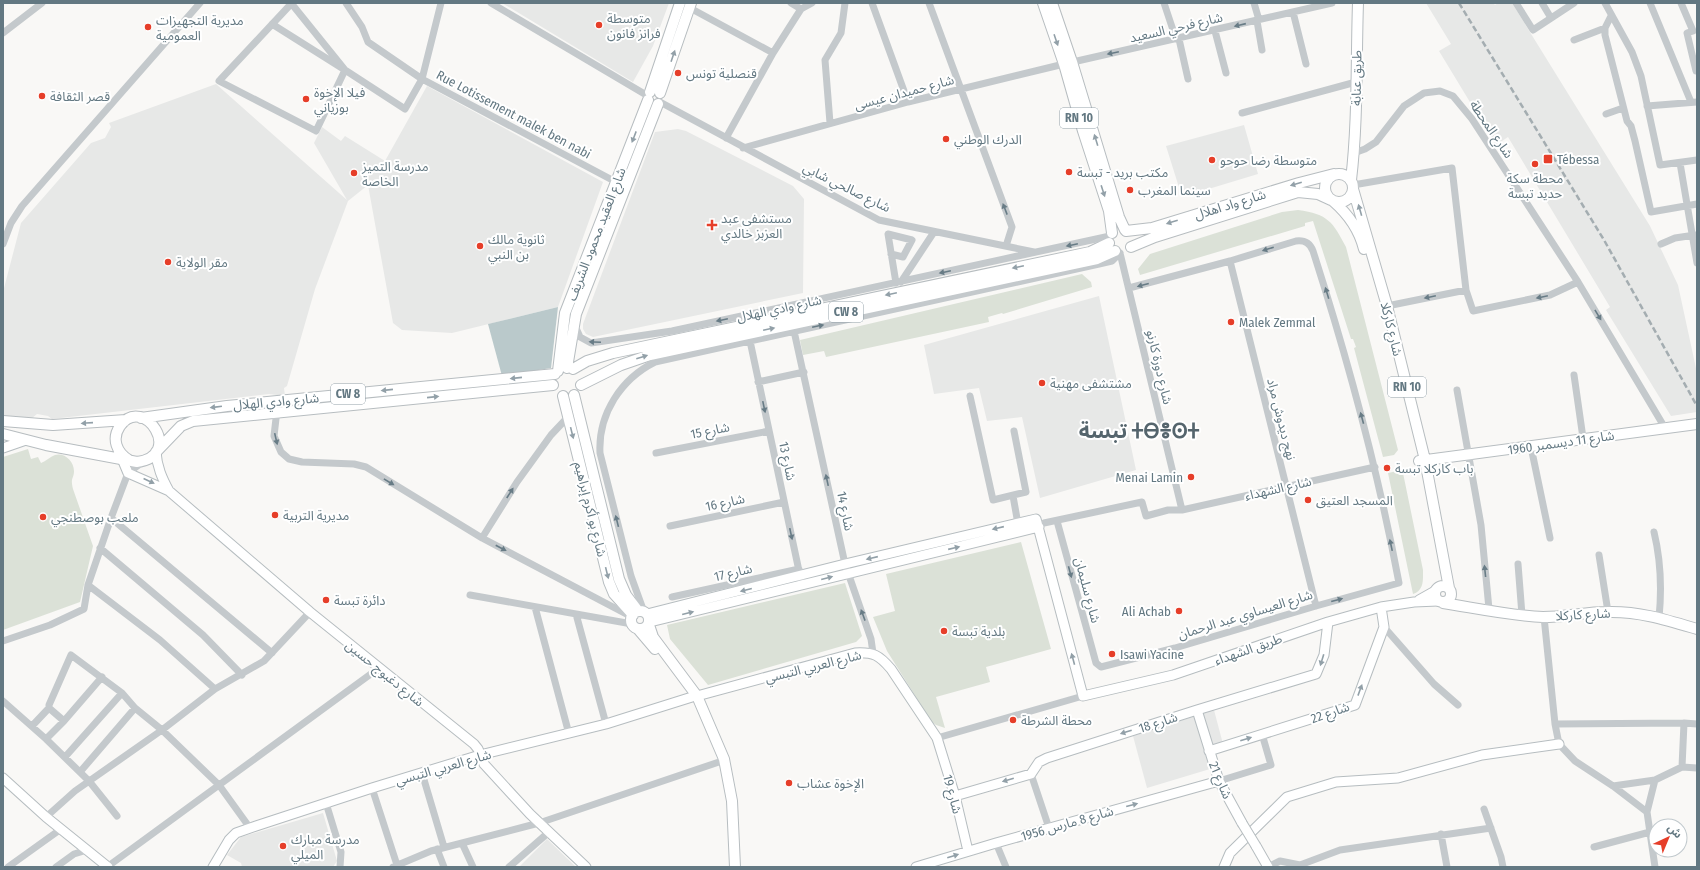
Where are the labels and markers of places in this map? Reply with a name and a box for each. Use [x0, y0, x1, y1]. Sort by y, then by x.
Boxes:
place label: متوسطة فرانز فانون [607, 11, 661, 42]
place label: مديرية التجهيزات العمومية [156, 13, 244, 43]
marker: متوسطة فرانز فانون [594, 20, 604, 30]
marker: مديرية التجهيزات العمومية [143, 22, 153, 32]
place label: قنصلية تونس [686, 66, 757, 82]
marker: قنصلية تونس [673, 68, 683, 78]
place label: فيلا الإخوة بوزياني [314, 85, 365, 118]
place label: قصر الثقافة [50, 89, 110, 104]
marker: قصر الثقافة [37, 91, 47, 101]
marker: فيلا الإخوة بوزياني [301, 94, 311, 104]
place label: الدرك الوطني [954, 132, 1022, 150]
marker: الدرك الوطني [941, 134, 951, 144]
place label: Tébessa [1557, 152, 1599, 167]
place label: متوسطة رضا حوحو [1220, 153, 1317, 168]
marker: Tébessa [1542, 153, 1554, 165]
marker: متوسطة رضا حوحو [1207, 155, 1217, 165]
place label: مدرسة التميز الخاصة [361, 159, 429, 189]
marker: محطة سكة حديد تبسة [1530, 159, 1540, 169]
place label: مكتب بريد - تبسة [1077, 165, 1168, 180]
marker: مكتب بريد - تبسة [1064, 167, 1074, 177]
marker: مدرسة التميز الخاصة [349, 168, 359, 178]
place label: محطة سكة حديد تبسة [1507, 171, 1564, 201]
place label: سينما المغرب [1138, 183, 1211, 198]
marker: سينما المغرب [1125, 185, 1135, 195]
place label: مستشفى عبد العزبز خالدي [721, 211, 792, 244]
marker: مستشفى عبد العزبز خالدي [706, 219, 718, 231]
place label: ثانوية مالك بن النبي [488, 232, 545, 265]
marker: ثانوية مالك بن النبي [475, 241, 485, 251]
place label: مقر الولاية [176, 255, 228, 270]
marker: مقر الولاية [163, 257, 173, 267]
place label: Malek Zemmal [1239, 315, 1316, 330]
marker: Malek Zemmal [1226, 317, 1236, 327]
place label: مشتشفى مهنية [1050, 376, 1132, 392]
marker: مشتشفى مهنية [1037, 378, 1047, 388]
place label: باب كاركلا تبسة [1395, 461, 1474, 476]
marker: باب كاركلا تبسة [1382, 463, 1392, 473]
place label: Menai Lamin [1116, 470, 1183, 485]
marker: Menai Lamin [1186, 472, 1196, 482]
place label: المسجد العتيق [1316, 493, 1393, 509]
marker: المسجد العتيق [1303, 495, 1313, 505]
place label: مديرية التربية [283, 508, 350, 523]
place label: ملعب بوصطنجي [51, 510, 139, 528]
marker: مديرية التربية [270, 510, 280, 520]
marker: ملعب بوصطنجي [38, 512, 48, 522]
place label: دائرة تبسة [334, 593, 385, 608]
marker: دائرة تبسة [321, 595, 331, 605]
place label: Ali Achab [1122, 604, 1171, 619]
marker: Ali Achab [1174, 606, 1184, 616]
place label: بلدية تبسة [952, 624, 1005, 639]
marker: بلدية تبسة [939, 626, 949, 636]
place label: Isawi Yacine [1120, 647, 1184, 662]
marker: Isawi Yacine [1107, 649, 1117, 659]
place label: محطة الشرطة [1021, 713, 1092, 728]
marker: محطة الشرطة [1008, 715, 1018, 725]
place label: الإخوة عشاب [797, 776, 864, 793]
marker: الإخوة عشاب [784, 778, 794, 788]
place label: مدرسة مبارك الميلي [291, 832, 360, 865]
marker: مدرسة مبارك الميلي [278, 841, 288, 851]

